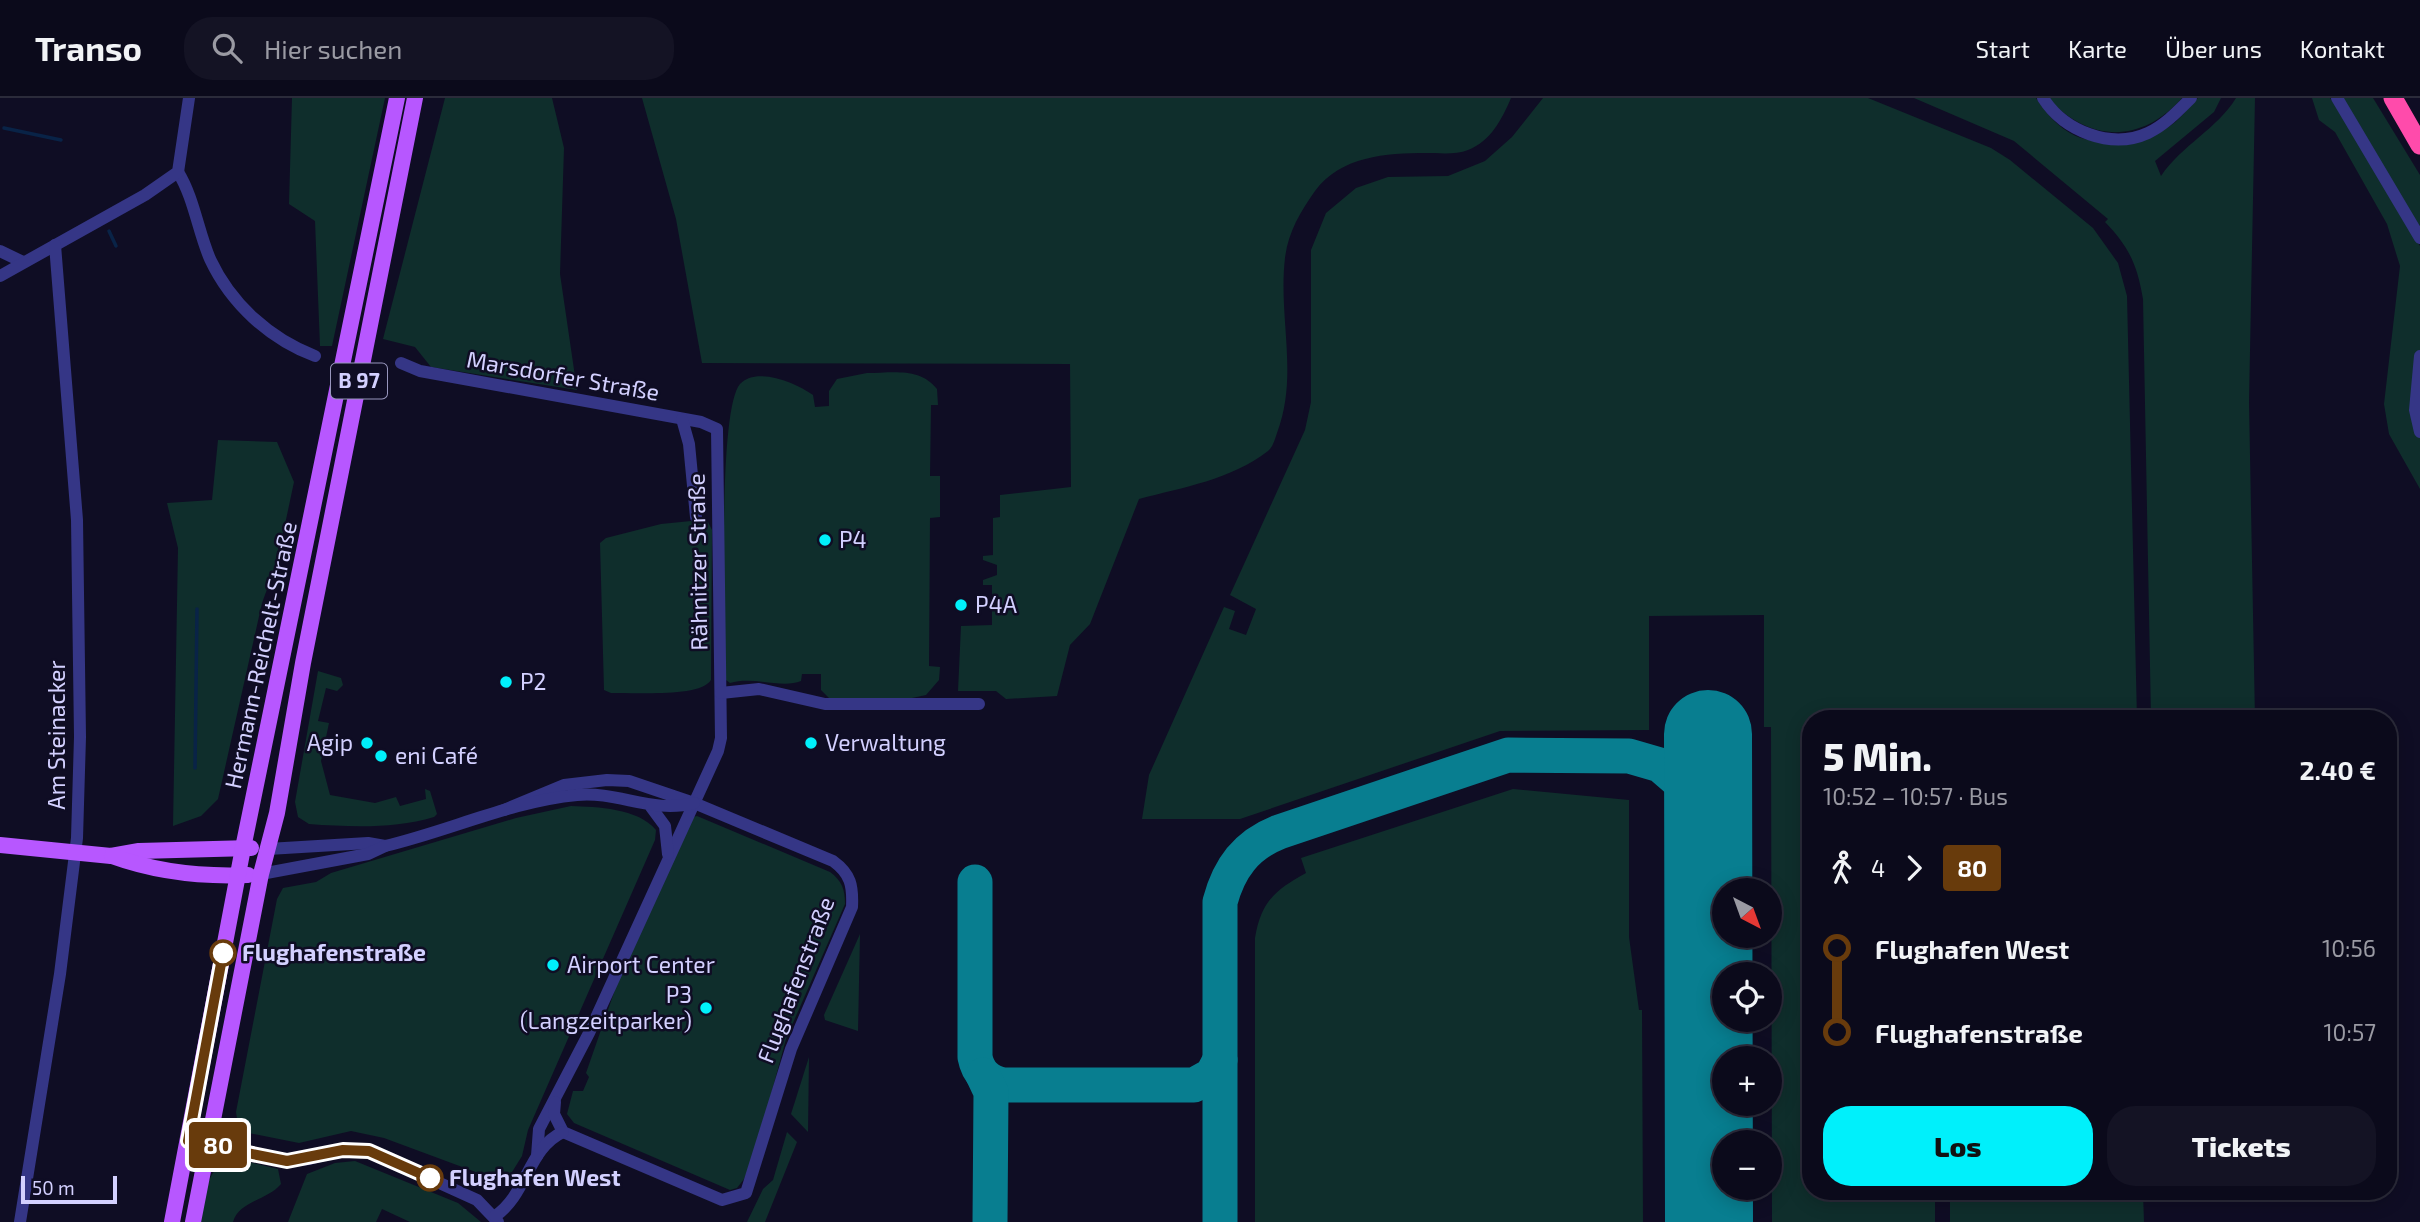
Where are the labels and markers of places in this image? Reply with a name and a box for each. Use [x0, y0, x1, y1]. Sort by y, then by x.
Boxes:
place label: P4 [839, 525, 867, 553]
marker: P4 [817, 532, 833, 548]
place label: P4A [975, 590, 1018, 618]
marker: P4A [953, 597, 969, 613]
place label: P2 [520, 667, 547, 695]
marker: P2 [498, 674, 514, 690]
place label: Agip [307, 728, 353, 756]
place label: Verwaltung [825, 728, 946, 756]
marker: Agip [359, 735, 375, 751]
marker: Verwaltung [803, 735, 819, 751]
place label: eni Café [395, 741, 478, 769]
marker: eni Café [373, 748, 389, 764]
place label: Flughafenstraße [242, 938, 426, 966]
marker: Flughafenstraße [210, 940, 236, 966]
place label: Airport Center [567, 950, 715, 978]
marker: Airport Center [545, 957, 561, 973]
place label: P3 (Langzeitparker) [520, 980, 692, 1034]
marker: P3 (Langzeitparker) [698, 1000, 714, 1016]
place label: Flughafen West [449, 1163, 621, 1191]
marker: Flughafen West [417, 1165, 443, 1191]

